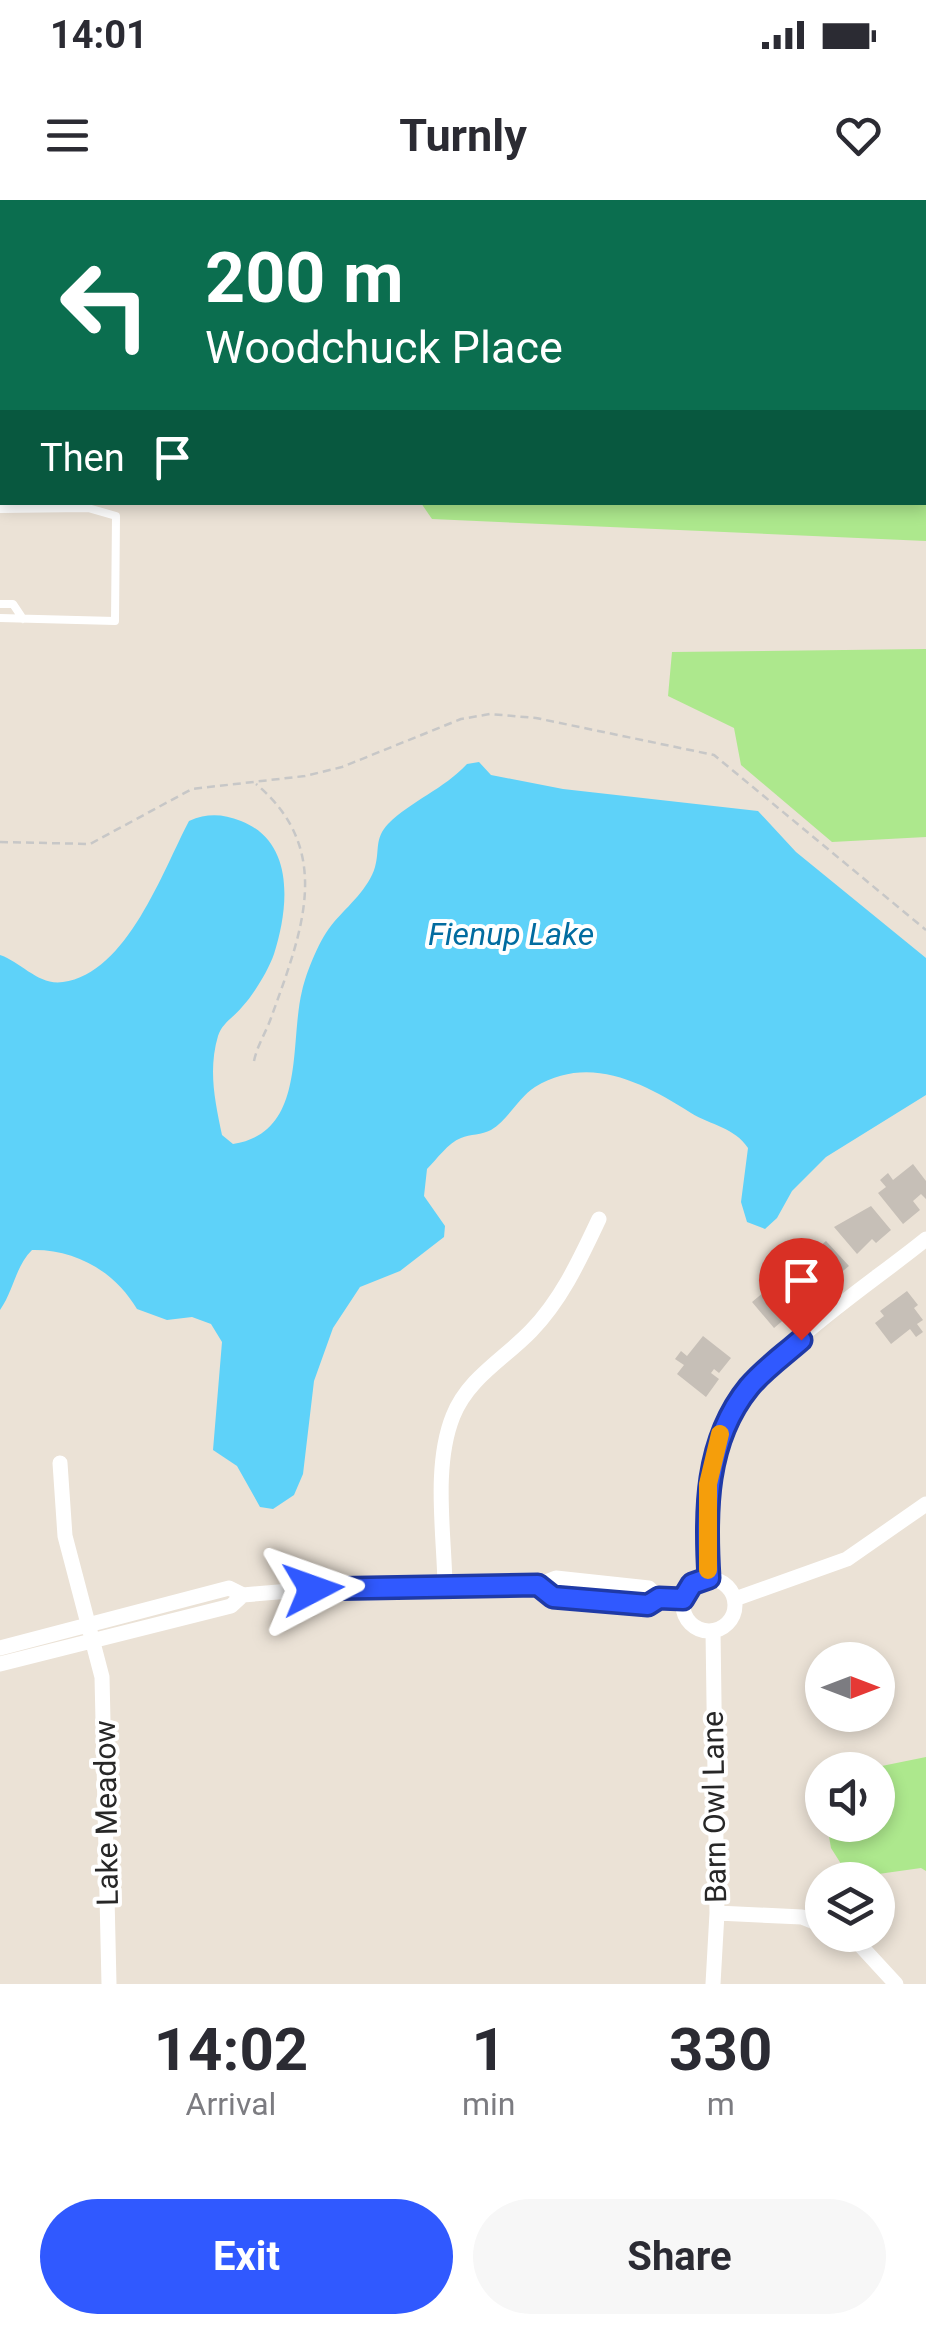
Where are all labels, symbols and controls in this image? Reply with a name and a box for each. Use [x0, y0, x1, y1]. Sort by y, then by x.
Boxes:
text: 14:01 [50, 13, 148, 57]
icon: menu [40, 108, 95, 163]
icon: heart [831, 108, 886, 163]
text: Turnly [399, 109, 527, 162]
text: 200 m [205, 237, 404, 319]
icon: left [40, 240, 170, 370]
text: Woodchuck Place [205, 321, 563, 374]
icon: arrive [145, 430, 200, 485]
text: Then [40, 436, 125, 480]
water label: Fienup Lake [428, 915, 594, 953]
pin [759, 1238, 844, 1341]
icon: arrive [774, 1253, 829, 1308]
position arrow [261, 1537, 365, 1641]
north arrow [805, 1642, 895, 1732]
map controls [805, 1642, 895, 1952]
street label: Barn Owl Lane [695, 1711, 733, 1903]
street label: Lake Meadow [87, 1720, 125, 1906]
button: sound [805, 1752, 895, 1842]
button: layers [805, 1862, 895, 1952]
text: 14:02 [154, 2014, 308, 2085]
text: 1 [471, 2014, 506, 2085]
text: 330 [669, 2014, 772, 2085]
text: Arrival [186, 2085, 276, 2123]
text: min [462, 2085, 515, 2123]
text: m [707, 2085, 735, 2123]
button: Exit [40, 2199, 453, 2314]
button: Share [473, 2199, 886, 2314]

